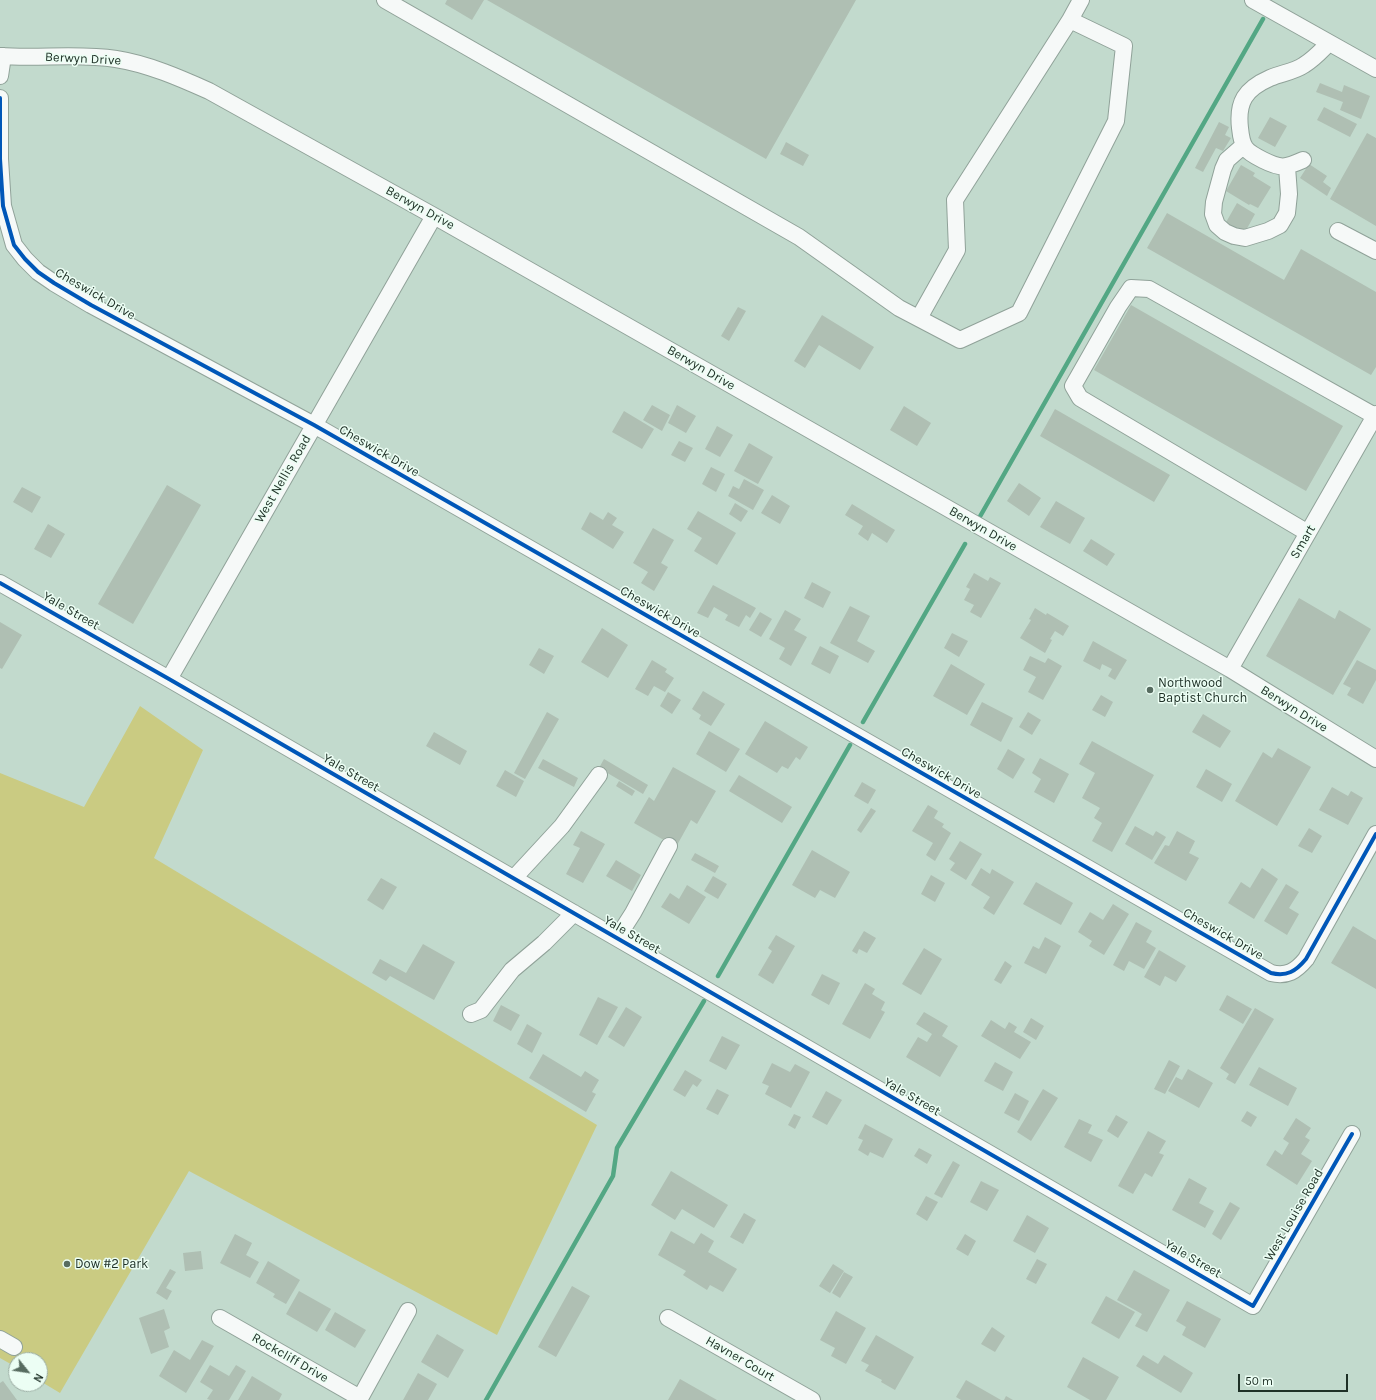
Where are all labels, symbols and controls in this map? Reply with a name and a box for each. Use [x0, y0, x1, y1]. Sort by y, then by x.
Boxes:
street label: Berwyn Drive [45, 49, 121, 69]
street label: Berwyn Drive [383, 183, 457, 233]
street label: Cheswick Drive [52, 265, 138, 323]
street label: Berwyn Drive [664, 342, 738, 394]
street label: Cheswick Drive [336, 422, 422, 480]
street label: West Nellis Road [251, 432, 315, 526]
street label: Berwyn Drive [946, 503, 1020, 555]
street label: Smart [1287, 522, 1319, 562]
street label: Cheswick Drive [617, 583, 703, 641]
street label: Yale Street [40, 589, 102, 633]
place label: Northwood Baptist Church [1158, 675, 1247, 706]
street label: Berwyn Drive [1258, 682, 1330, 736]
marker: Northwood Baptist Church [1145, 685, 1155, 695]
street label: Cheswick Drive [898, 744, 984, 802]
street label: Yale Street [320, 751, 382, 795]
street label: Cheswick Drive [1180, 905, 1266, 963]
street label: Yale Street [601, 913, 663, 957]
street label: Yale Street [881, 1075, 943, 1119]
street label: West Louise Road [1261, 1166, 1327, 1264]
street label: Yale Street [1162, 1237, 1224, 1281]
place label: Dow #2 Park [75, 1256, 148, 1272]
marker: Dow #2 Park [62, 1259, 72, 1269]
street label: Rockcliff Drive [249, 1330, 331, 1386]
street label: Havner Court [703, 1333, 777, 1385]
north arrow [8, 1352, 48, 1392]
scale bar [1240, 1366, 1350, 1392]
text: N [30, 1371, 46, 1384]
text: 50 m [1245, 1374, 1273, 1388]

